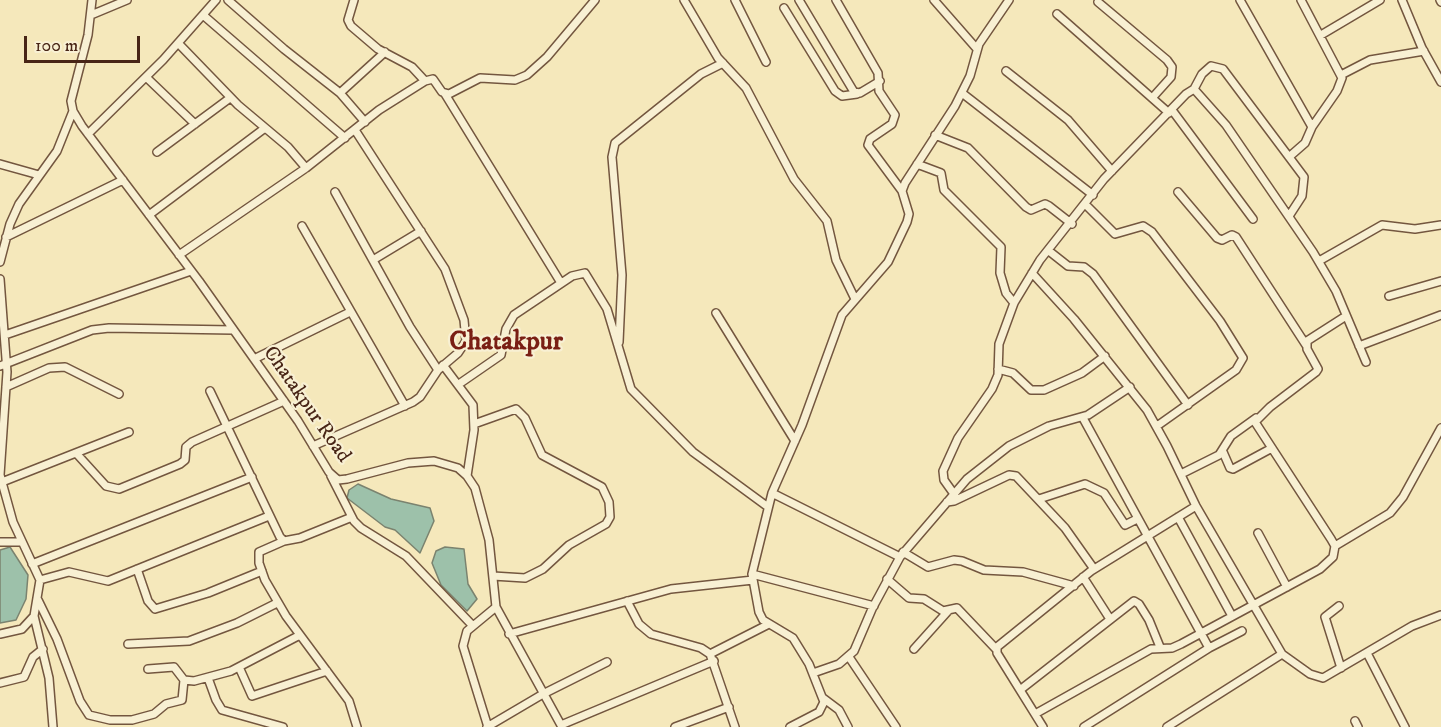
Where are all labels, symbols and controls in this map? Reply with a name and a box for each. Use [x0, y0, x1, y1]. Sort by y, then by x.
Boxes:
scale bar [27, 24, 142, 62]
text: 100 m [35, 35, 78, 57]
district label: Chatakpur [449, 327, 563, 359]
street label: Chatakpur Road [257, 342, 355, 468]

